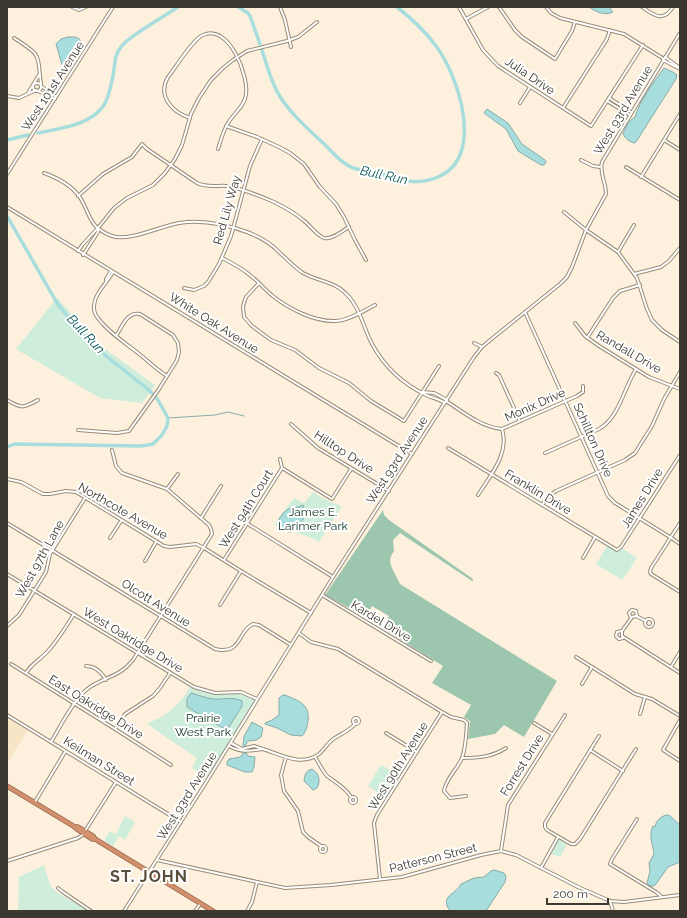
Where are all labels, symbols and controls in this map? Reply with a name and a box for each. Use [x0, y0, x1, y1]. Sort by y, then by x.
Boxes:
street label: West 101st Avenue [19, 39, 87, 133]
street label: Julia Drive [502, 54, 558, 98]
street label: West 93rd Avenue [591, 63, 655, 157]
water label: Bull Run [359, 163, 409, 187]
street label: Red Lily Way [210, 173, 244, 246]
street label: White Oak Avenue [167, 290, 261, 356]
water label: Bull Run [64, 311, 108, 357]
street label: Randall Drive [594, 328, 664, 376]
street label: Monix Drive [502, 385, 568, 425]
street label: Schillton Drive [570, 401, 616, 479]
street label: West 93rd Avenue [364, 414, 430, 506]
street label: Hilltop Drive [312, 428, 376, 476]
street label: James Drive [618, 466, 666, 530]
street label: West 94th Court [216, 467, 276, 551]
street label: Franklin Drive [502, 467, 574, 517]
street label: Northcote Avenue [76, 480, 170, 542]
park label: James E. Larimer Park [278, 505, 349, 533]
street label: West 97th Lane [13, 518, 67, 600]
street label: Olcott Avenue [119, 576, 193, 630]
street label: Kardel Drive [349, 598, 413, 644]
street label: West Oakridge Drive [81, 605, 185, 675]
street label: East Oakridge Drive [46, 672, 146, 742]
park label: Prairie West Park [175, 711, 232, 739]
street label: West 90th Avenue [365, 719, 431, 813]
street label: Forrest Drive [497, 731, 547, 799]
street label: Keilman Street [61, 734, 137, 788]
street label: West 93rd Avenue [154, 749, 220, 843]
street label: Patterson Street [388, 840, 478, 876]
district label: ST. JOHN [110, 867, 188, 886]
scale bar [547, 880, 608, 906]
text: 200 m [553, 887, 588, 901]

